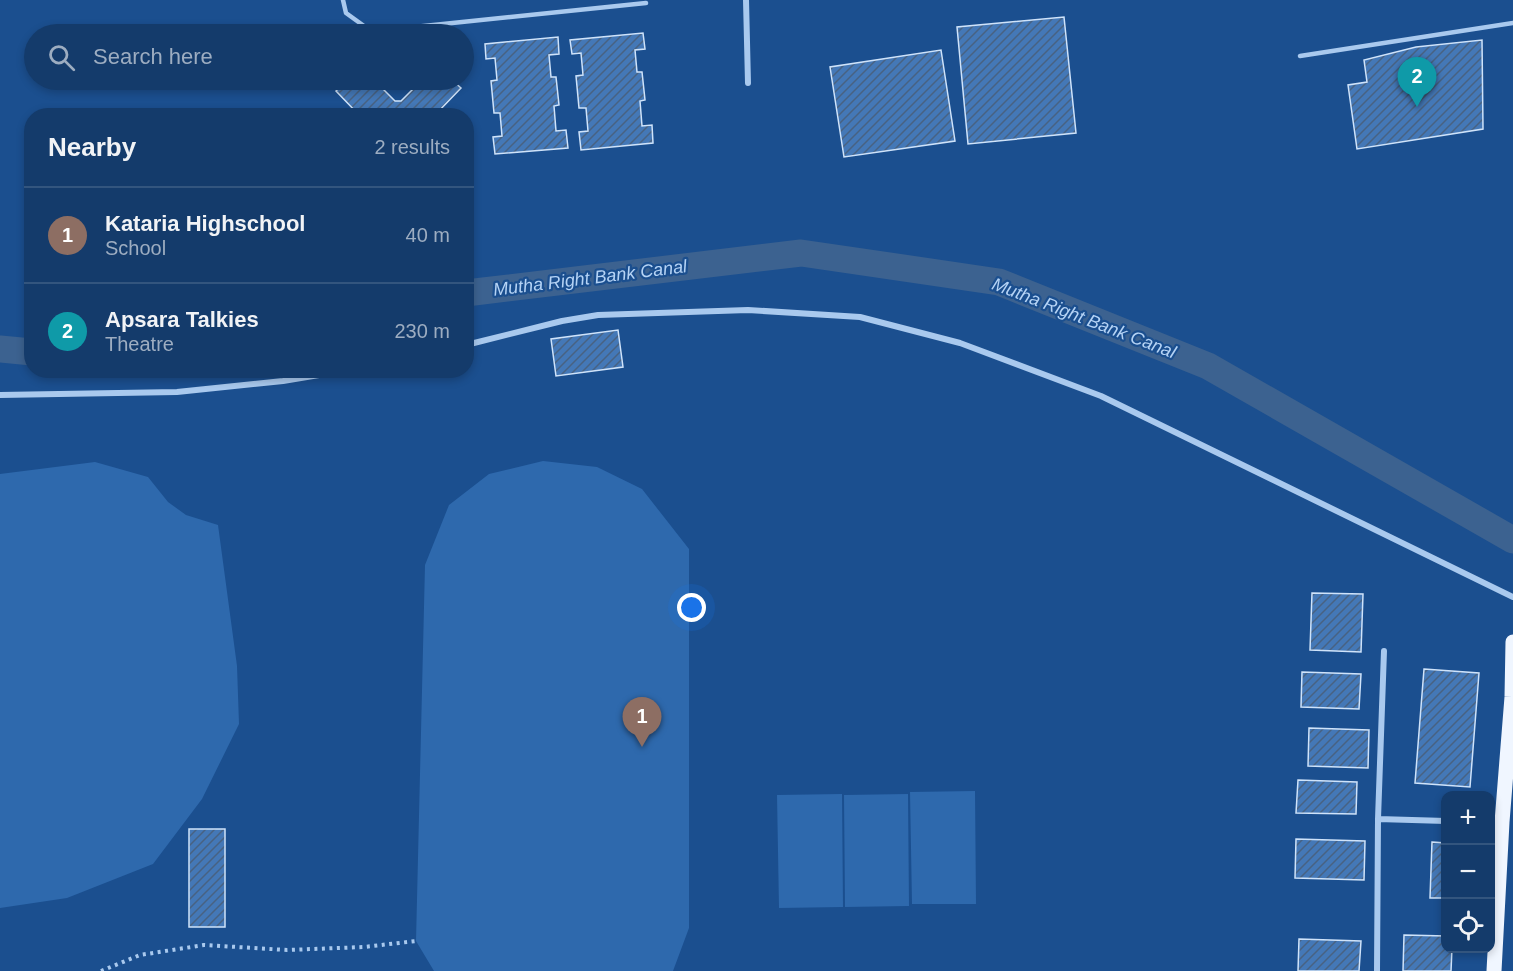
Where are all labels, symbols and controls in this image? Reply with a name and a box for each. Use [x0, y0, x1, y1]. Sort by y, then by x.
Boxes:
search box [24, 24, 474, 90]
icon: search [45, 41, 78, 74]
text: Search here [93, 44, 213, 69]
pin: 2 [1398, 57, 1436, 107]
text: Nearby [48, 132, 136, 162]
text: 2 results [374, 136, 450, 158]
text: Kataria Highschool [105, 211, 305, 236]
text: 1 [62, 224, 73, 246]
text: 40 m [406, 224, 450, 246]
text: School [105, 237, 166, 259]
water label: Mutha Right Bank Canal [492, 256, 689, 300]
water label: Mutha Right Bank Canal [989, 274, 1180, 363]
text: Apsara Talkies [105, 307, 259, 332]
text: 2 [62, 320, 73, 342]
text: 230 m [394, 320, 450, 342]
text: Theatre [105, 333, 174, 355]
your location [677, 593, 706, 622]
pin: 1 [622, 698, 662, 747]
map controls [1441, 791, 1495, 953]
button: + [1441, 791, 1495, 845]
button: − [1441, 845, 1495, 899]
button: locate [1441, 899, 1495, 953]

